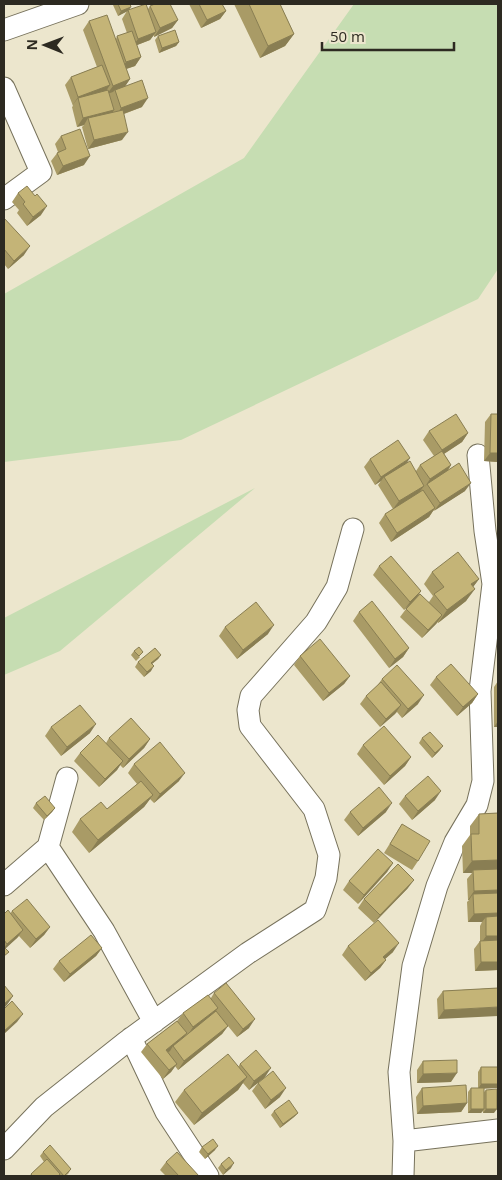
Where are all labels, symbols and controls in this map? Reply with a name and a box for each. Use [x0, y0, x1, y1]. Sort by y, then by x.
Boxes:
north arrow [20, 20, 70, 70]
scale bar [322, 20, 454, 52]
text: 50 m [330, 26, 365, 46]
text: N [22, 39, 41, 51]

